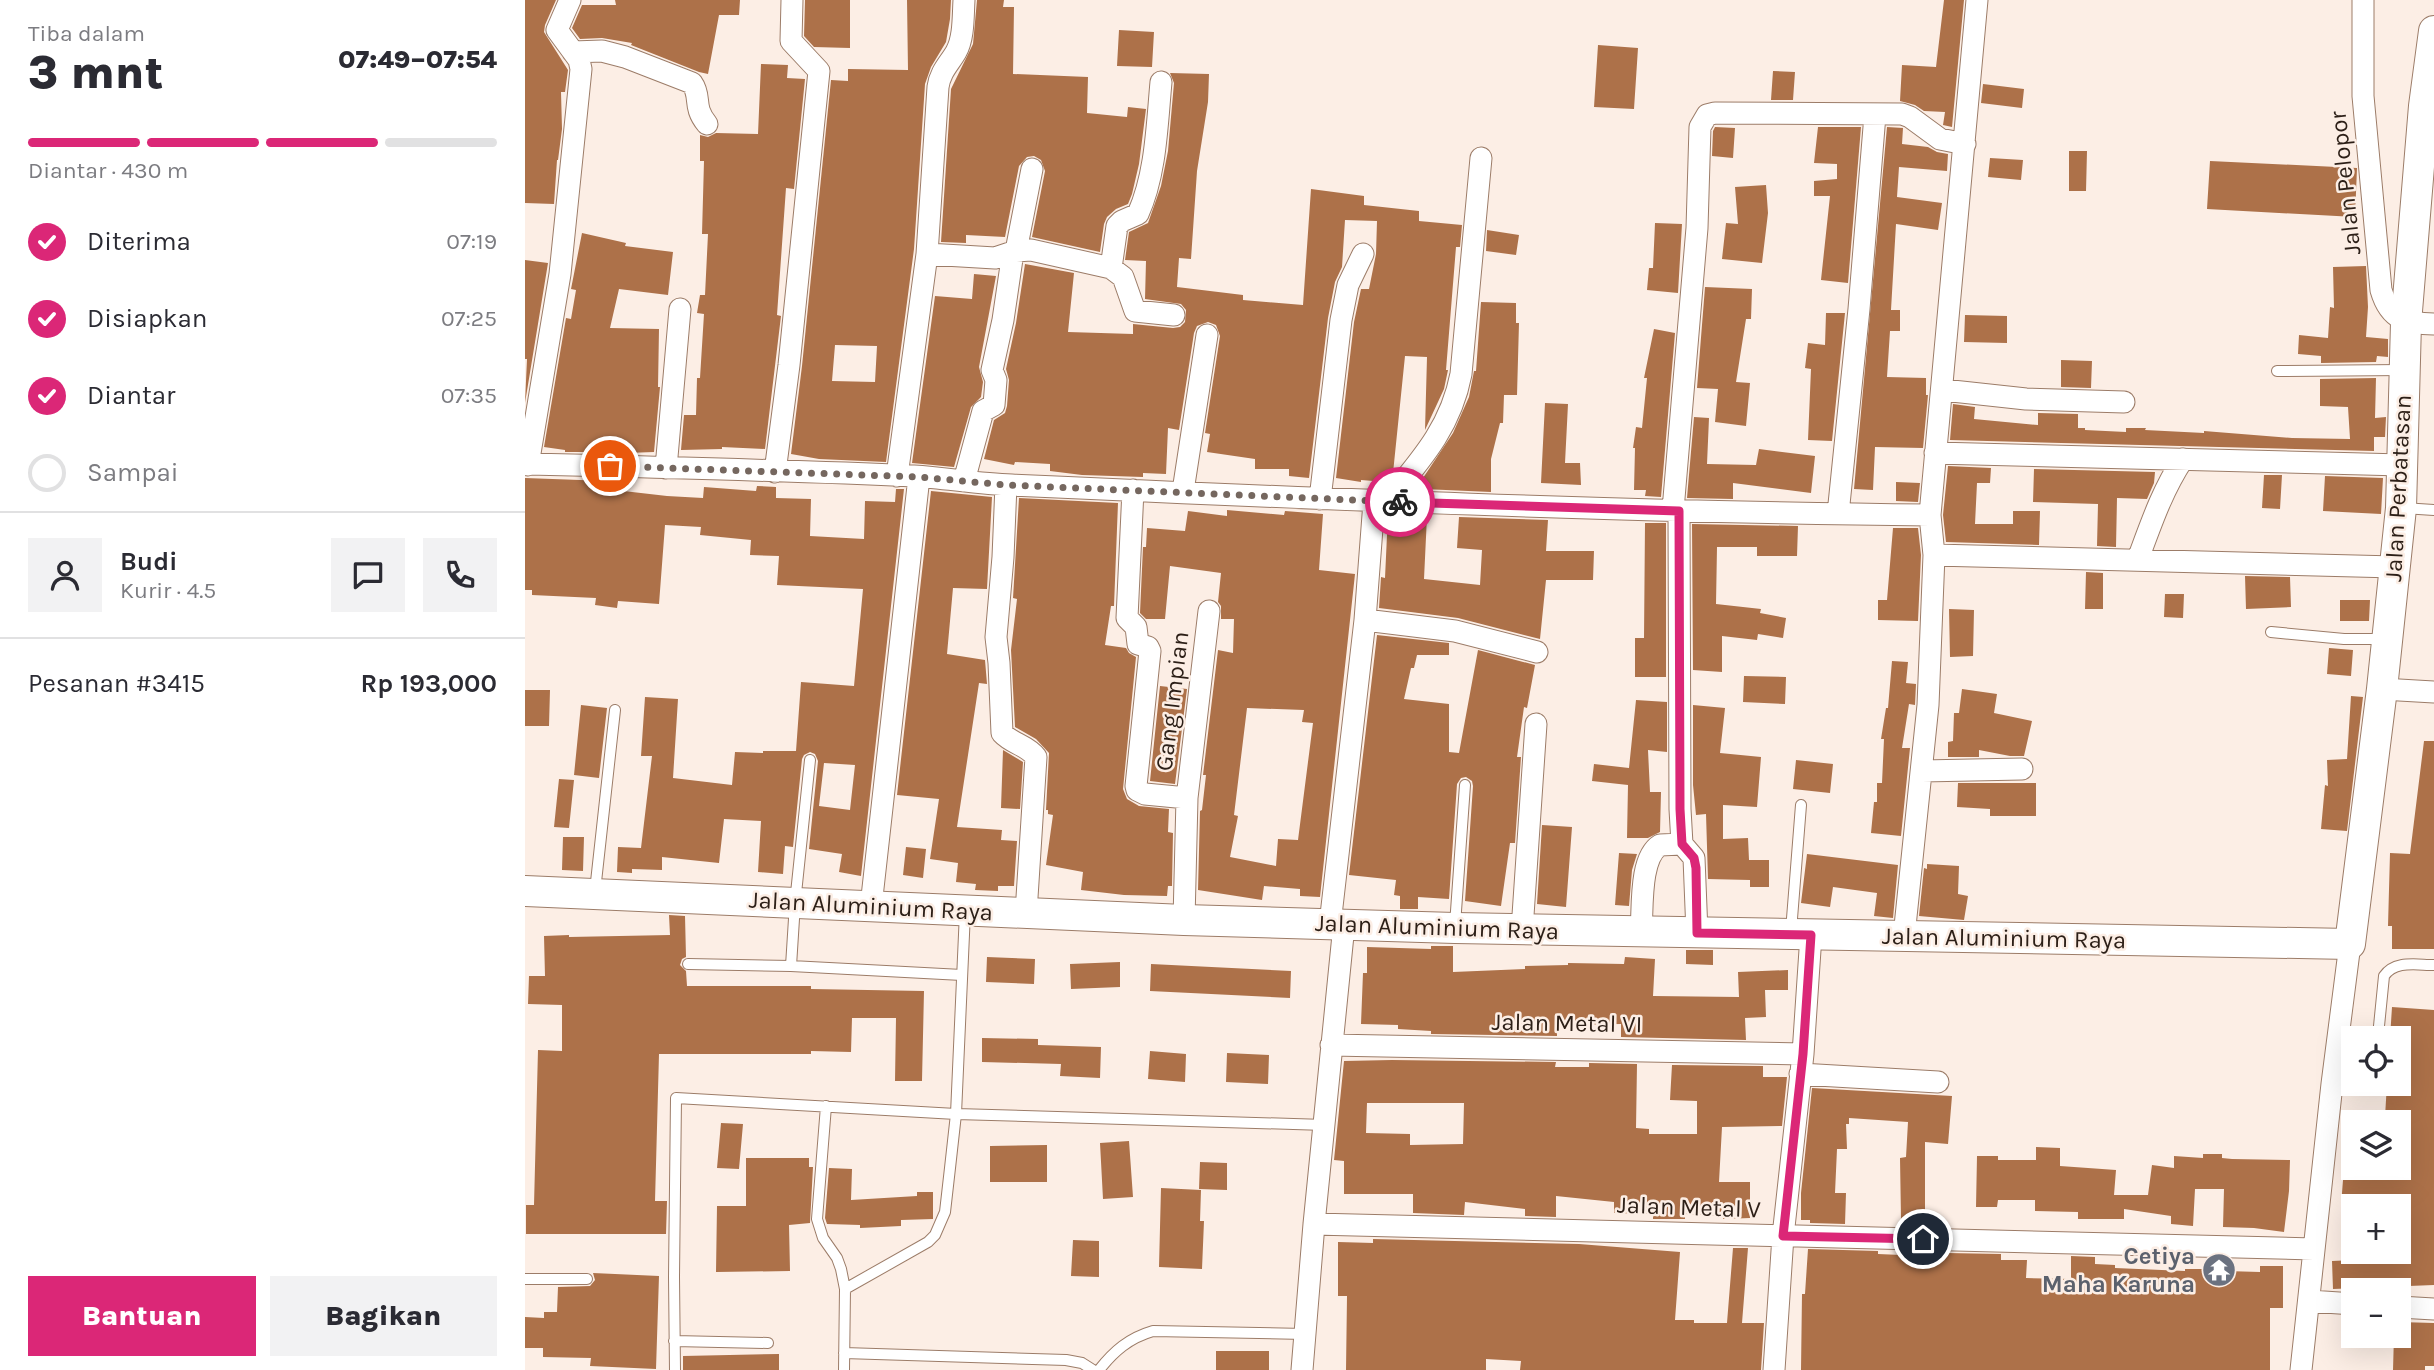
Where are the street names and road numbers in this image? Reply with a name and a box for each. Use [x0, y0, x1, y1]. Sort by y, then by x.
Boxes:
street label: Jalan Pelopor [2324, 109, 2366, 256]
street label: Jalan Perbatasan [2379, 394, 2417, 582]
street label: Gang Impian [1150, 630, 1194, 772]
street label: Jalan Aluminium Raya [748, 886, 994, 926]
street label: Jalan Aluminium Raya [1314, 909, 1560, 945]
street label: Jalan Aluminium Raya [1882, 922, 2126, 954]
street label: Jalan Metal VI [1491, 1008, 1643, 1038]
street label: Jalan Metal V [1617, 1190, 1762, 1224]

